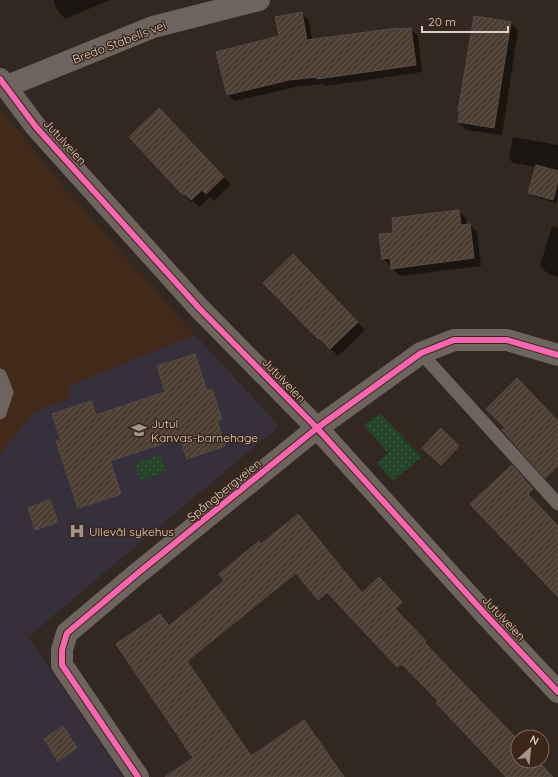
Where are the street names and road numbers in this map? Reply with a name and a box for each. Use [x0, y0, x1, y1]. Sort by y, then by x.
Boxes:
street label: Bredo Stabells vei [70, 17, 168, 67]
street label: Jutulveien [41, 116, 89, 168]
street label: Jutulveien [259, 355, 309, 405]
street label: Spångbergveien [184, 456, 264, 524]
street label: Jutulveien [479, 592, 529, 644]

